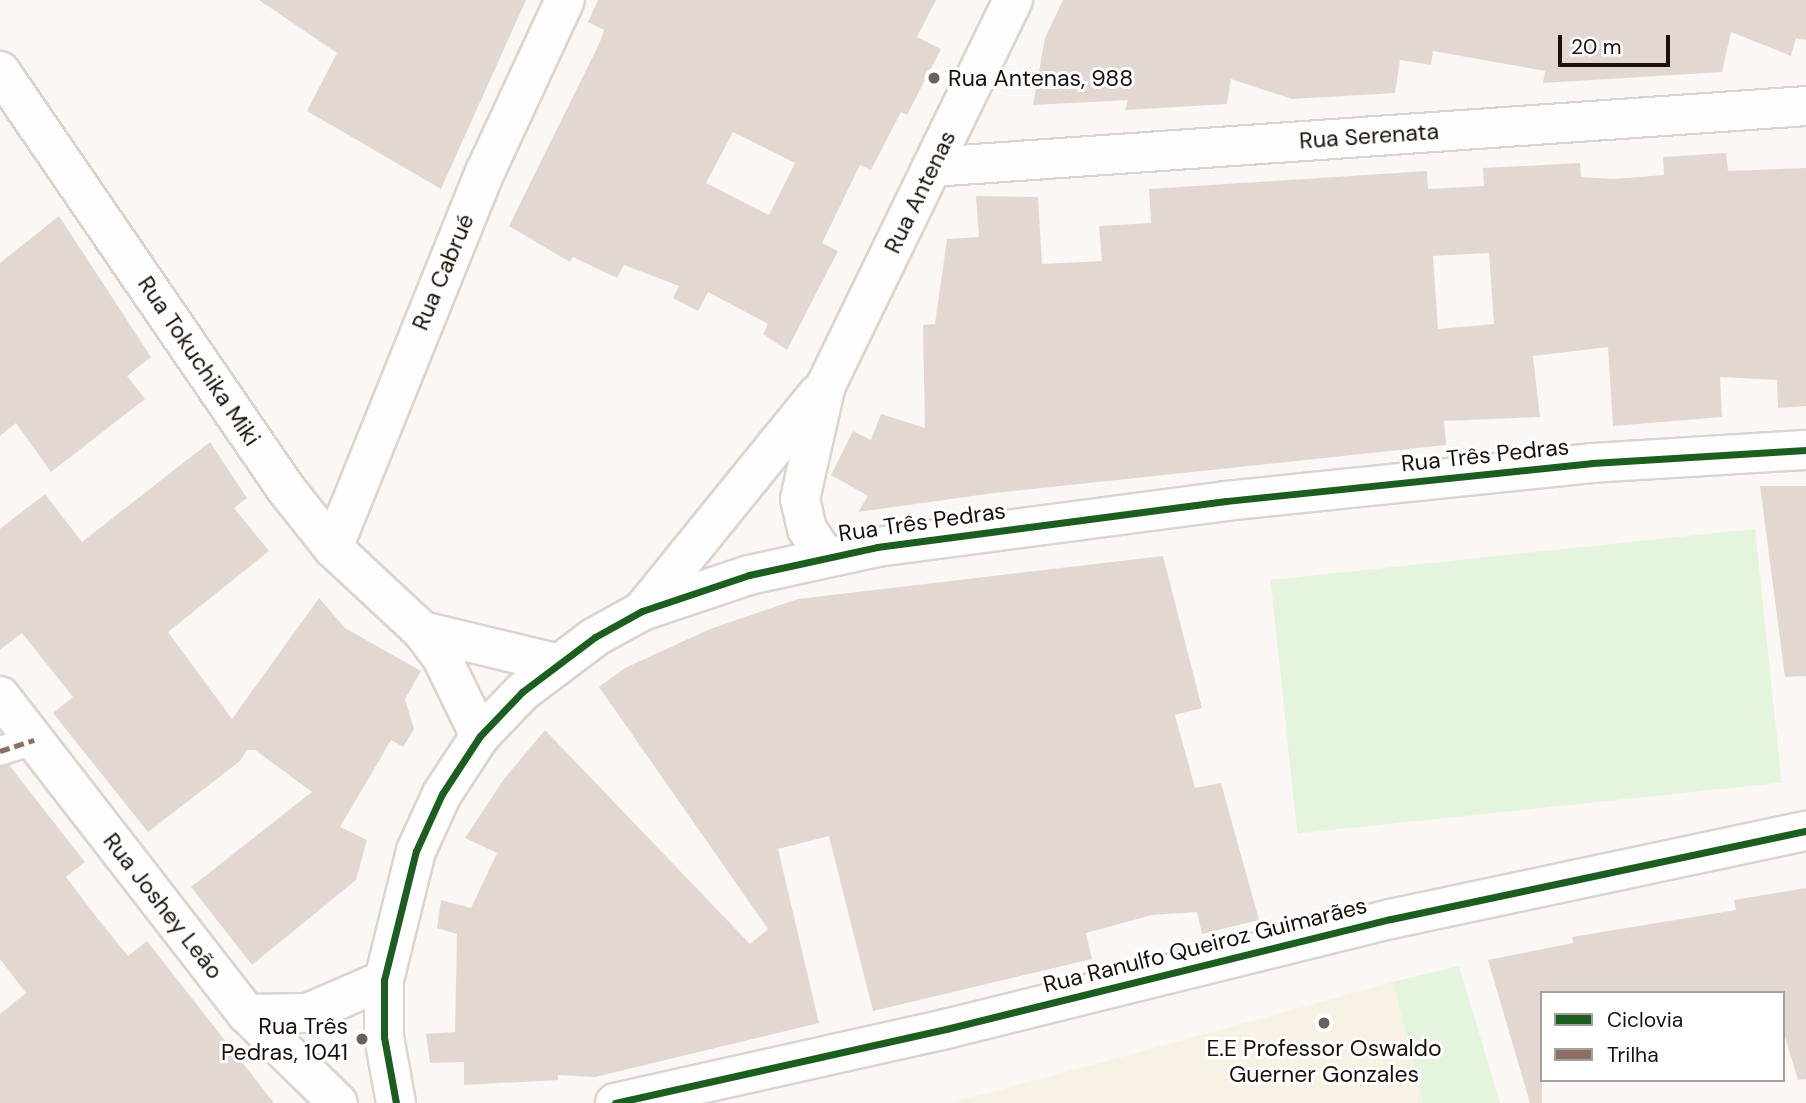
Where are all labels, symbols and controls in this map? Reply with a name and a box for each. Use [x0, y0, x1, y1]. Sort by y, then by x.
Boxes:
scale bar [1561, 21, 1673, 65]
text: 20 m [1571, 33, 1622, 61]
place label: Rua Antenas, 988 [948, 64, 1133, 92]
marker: Rua Antenas, 988 [926, 70, 942, 86]
street label: Rua Serenata [1298, 117, 1440, 155]
street label: Rua Antenas [878, 126, 962, 258]
street label: Rua Cabrué [406, 210, 480, 334]
street label: Rua Tokuchika Miki [132, 271, 266, 451]
street label: Rua Três Pedras [1400, 432, 1570, 478]
street label: Rua Três Pedras [837, 497, 1007, 547]
street label: Rua Joshey Leão [97, 827, 229, 985]
street label: Rua Ranulfo Queiroz Guimarães [1040, 891, 1370, 999]
legend [1540, 991, 1785, 1082]
text: Ciclovia [1607, 1006, 1683, 1034]
place label: Rua Três Pedras, 1041 [221, 1012, 348, 1066]
marker: E.E Professor Oswaldo Guerner Gonzales [1316, 1015, 1332, 1031]
marker: Rua Três Pedras, 1041 [354, 1031, 370, 1047]
place label: E.E Professor Oswaldo Guerner Gonzales [1206, 1034, 1442, 1088]
text: Trilha [1607, 1041, 1659, 1069]

